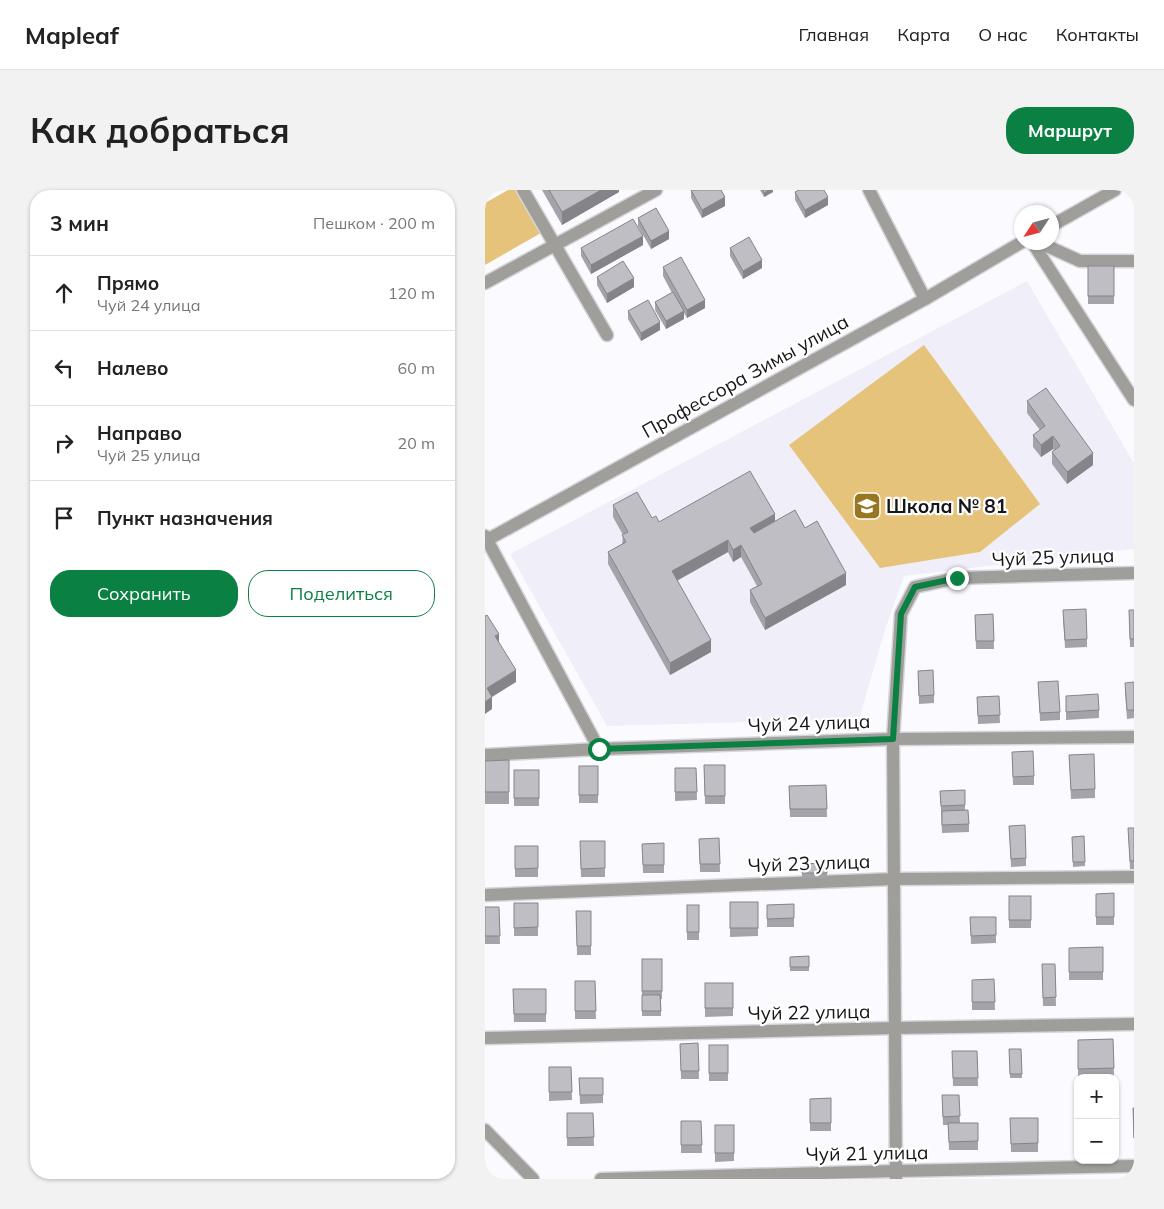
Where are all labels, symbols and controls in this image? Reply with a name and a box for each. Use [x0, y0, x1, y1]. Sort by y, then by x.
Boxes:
text: Mapleaf [25, 20, 119, 50]
text: Главная [799, 23, 869, 46]
text: Карта [897, 23, 950, 46]
text: О нас [978, 23, 1028, 46]
text: Контакты [1056, 23, 1139, 46]
button: Маршрут [1006, 107, 1134, 154]
text: Как добраться [30, 108, 290, 152]
north arrow [1014, 205, 1059, 250]
text: 3 мин [50, 210, 109, 236]
text: Пешком · 200 m [313, 213, 435, 233]
text: Прямо [97, 271, 159, 295]
icon: ahead [50, 279, 78, 307]
text: 120 m [388, 283, 435, 303]
text: Чуй 24 улица [97, 295, 200, 315]
street label: Профессора Зимы улица [637, 309, 853, 443]
icon: left [50, 354, 78, 382]
text: Налево [97, 356, 169, 380]
text: 60 m [398, 358, 435, 378]
text: Направо [97, 421, 182, 445]
icon: right [50, 429, 78, 457]
text: 20 m [398, 433, 435, 453]
text: Чуй 25 улица [97, 445, 200, 465]
school or university icon: Школа № 81 [852, 491, 882, 521]
place label: Школа № 81 [886, 494, 1007, 518]
icon: arrive [50, 504, 78, 532]
text: Пункт назначения [97, 506, 273, 530]
street label: Чуй 25 улица [991, 543, 1115, 571]
route end [946, 567, 969, 590]
button: Сохранить [50, 570, 238, 617]
button: Поделиться [248, 570, 435, 617]
street label: Чуй 24 улица [747, 709, 871, 737]
route start [588, 738, 611, 761]
street label: Чуй 23 улица [747, 849, 871, 877]
street label: Чуй 22 улица [747, 999, 871, 1025]
map controls [1074, 1074, 1119, 1164]
button: + [1074, 1074, 1119, 1119]
button: − [1074, 1119, 1119, 1164]
street label: Чуй 21 улица [805, 1140, 929, 1166]

